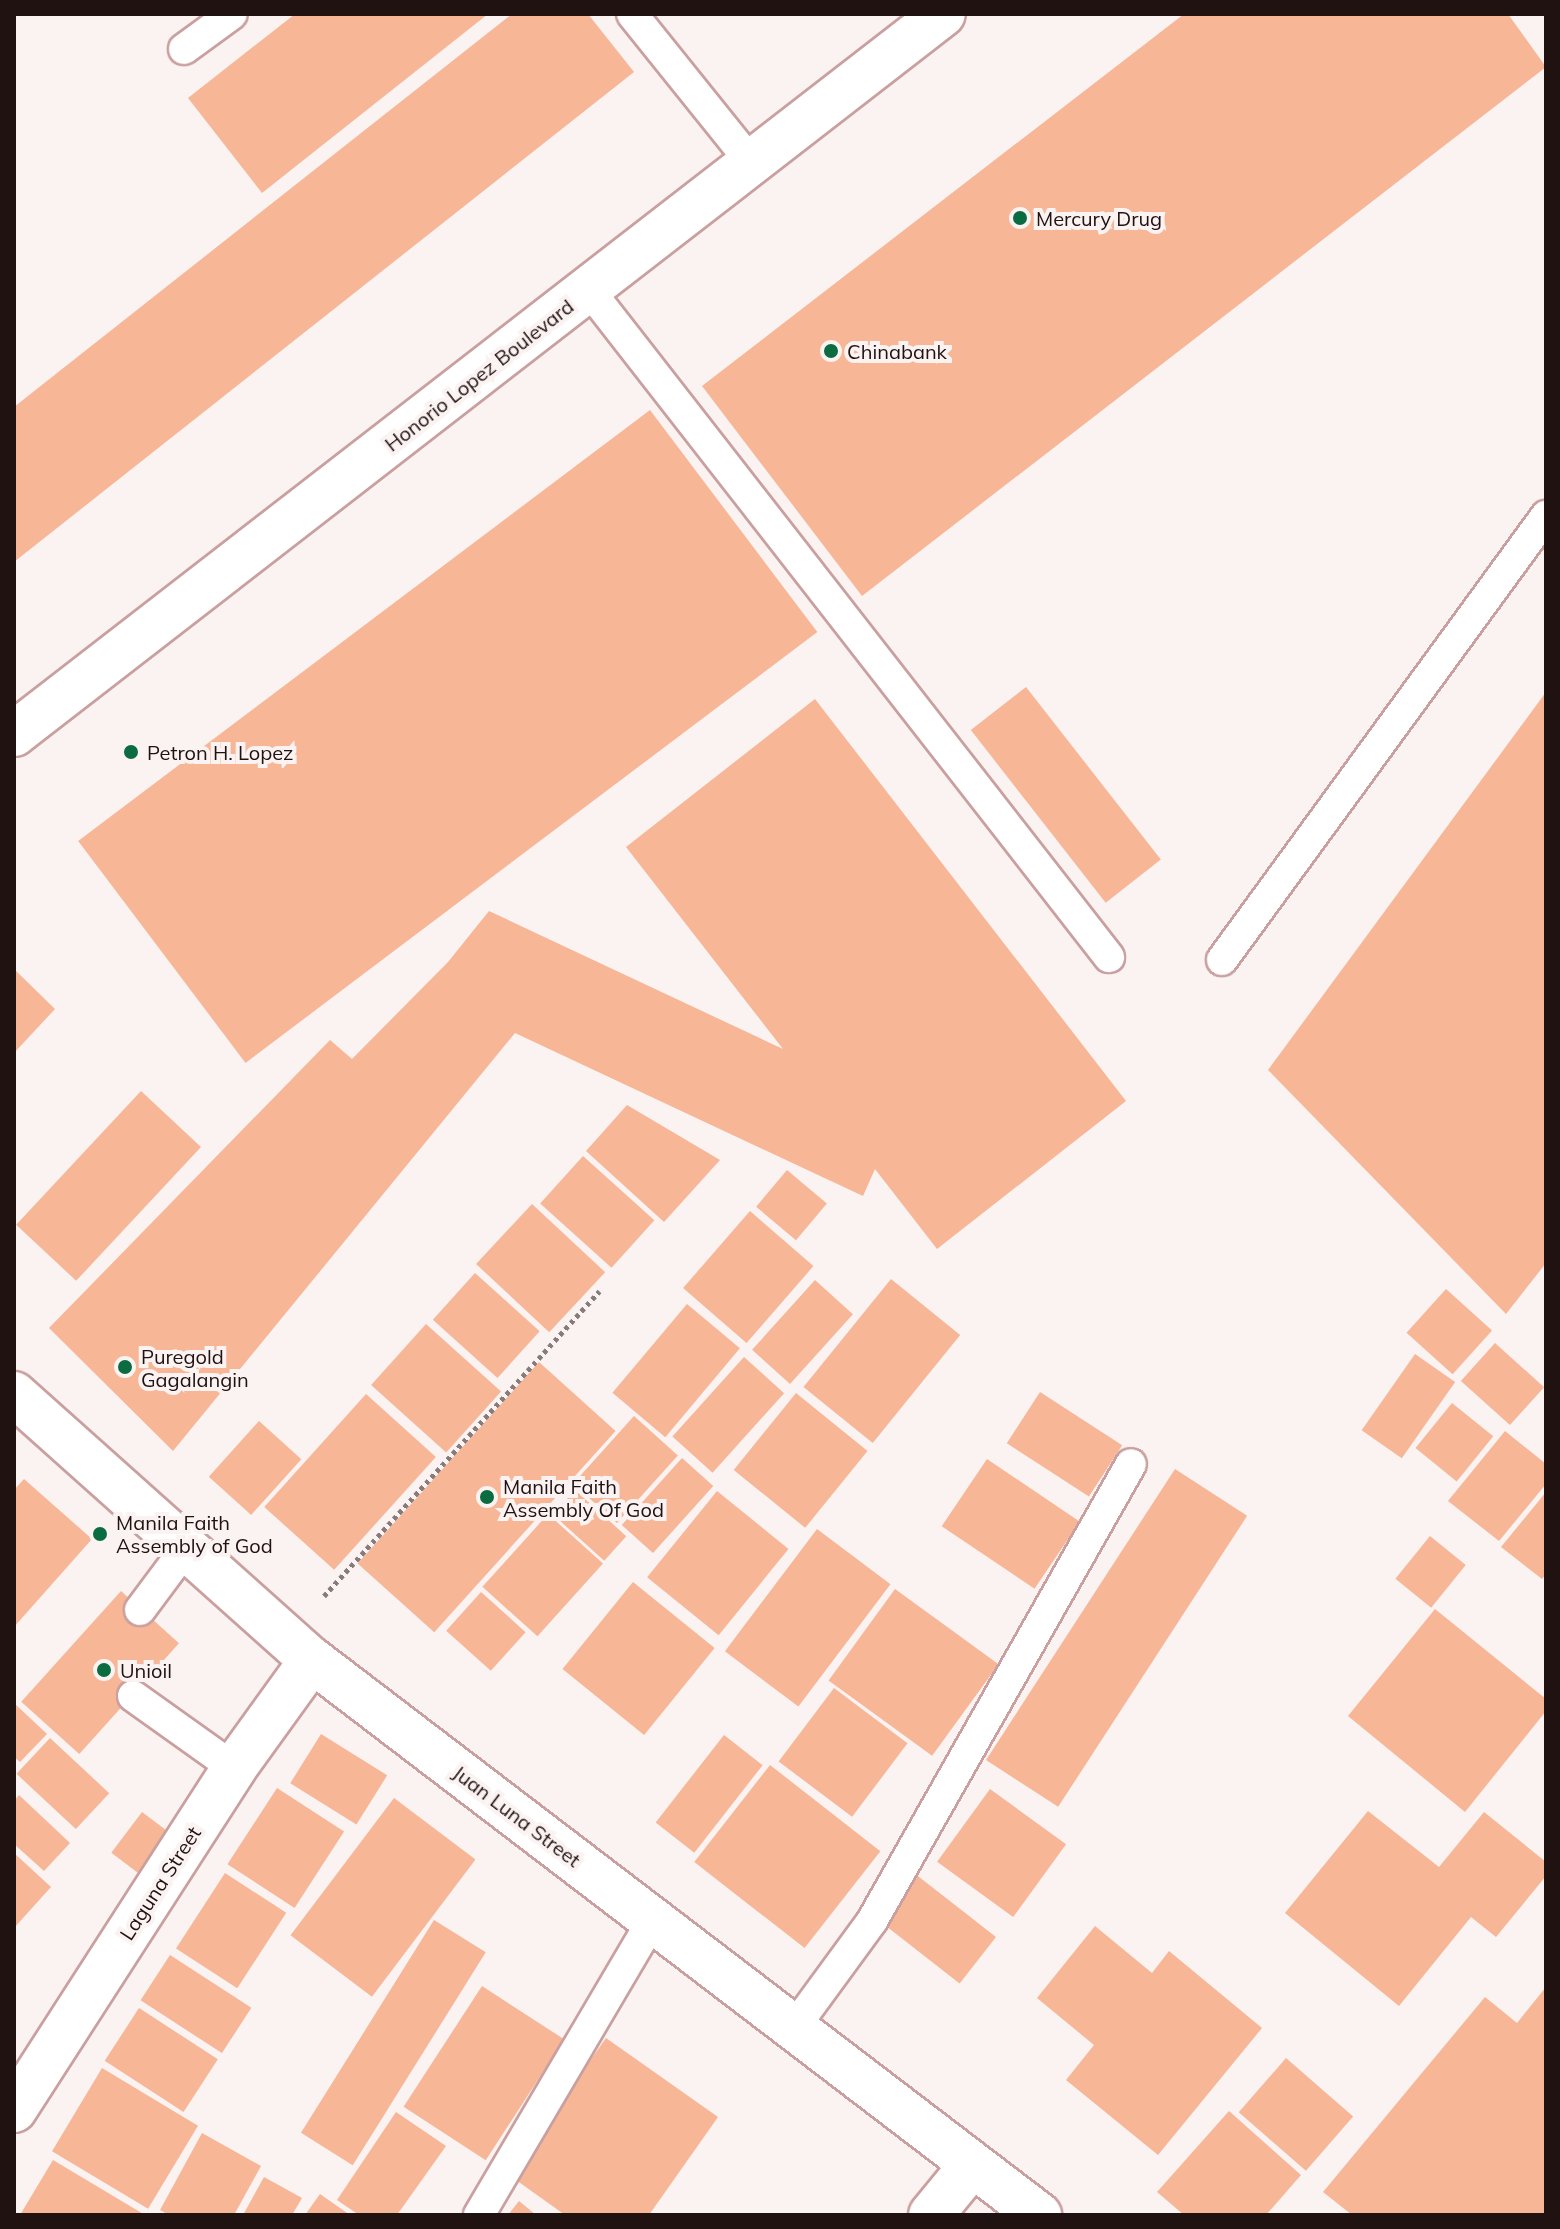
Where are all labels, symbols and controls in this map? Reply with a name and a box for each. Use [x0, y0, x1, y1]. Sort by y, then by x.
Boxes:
place label: Mercury Drug [1036, 206, 1162, 230]
marker: Mercury Drug [1011, 209, 1029, 227]
street label: Honorio Lopez Boulevard [380, 294, 578, 456]
place label: Chinabank [847, 339, 947, 363]
marker: Chinabank [822, 342, 840, 360]
place label: Petron H. Lopez [147, 740, 293, 764]
marker: Petron H. Lopez [122, 743, 140, 761]
place label: Puregold Gagalangin [141, 1344, 249, 1391]
marker: Puregold Gagalangin [116, 1358, 134, 1376]
place label: Manila Faith Assembly Of God [503, 1474, 664, 1521]
marker: Manila Faith Assembly Of God [478, 1488, 496, 1506]
place label: Manila Faith Assembly of God [116, 1510, 273, 1557]
marker: Manila Faith Assembly of God [91, 1525, 109, 1543]
place label: Unioil [120, 1658, 172, 1682]
marker: Unioil [95, 1661, 113, 1679]
street label: Juan Luna Street [448, 1760, 586, 1872]
street label: Laguna Street [114, 1822, 206, 1944]

